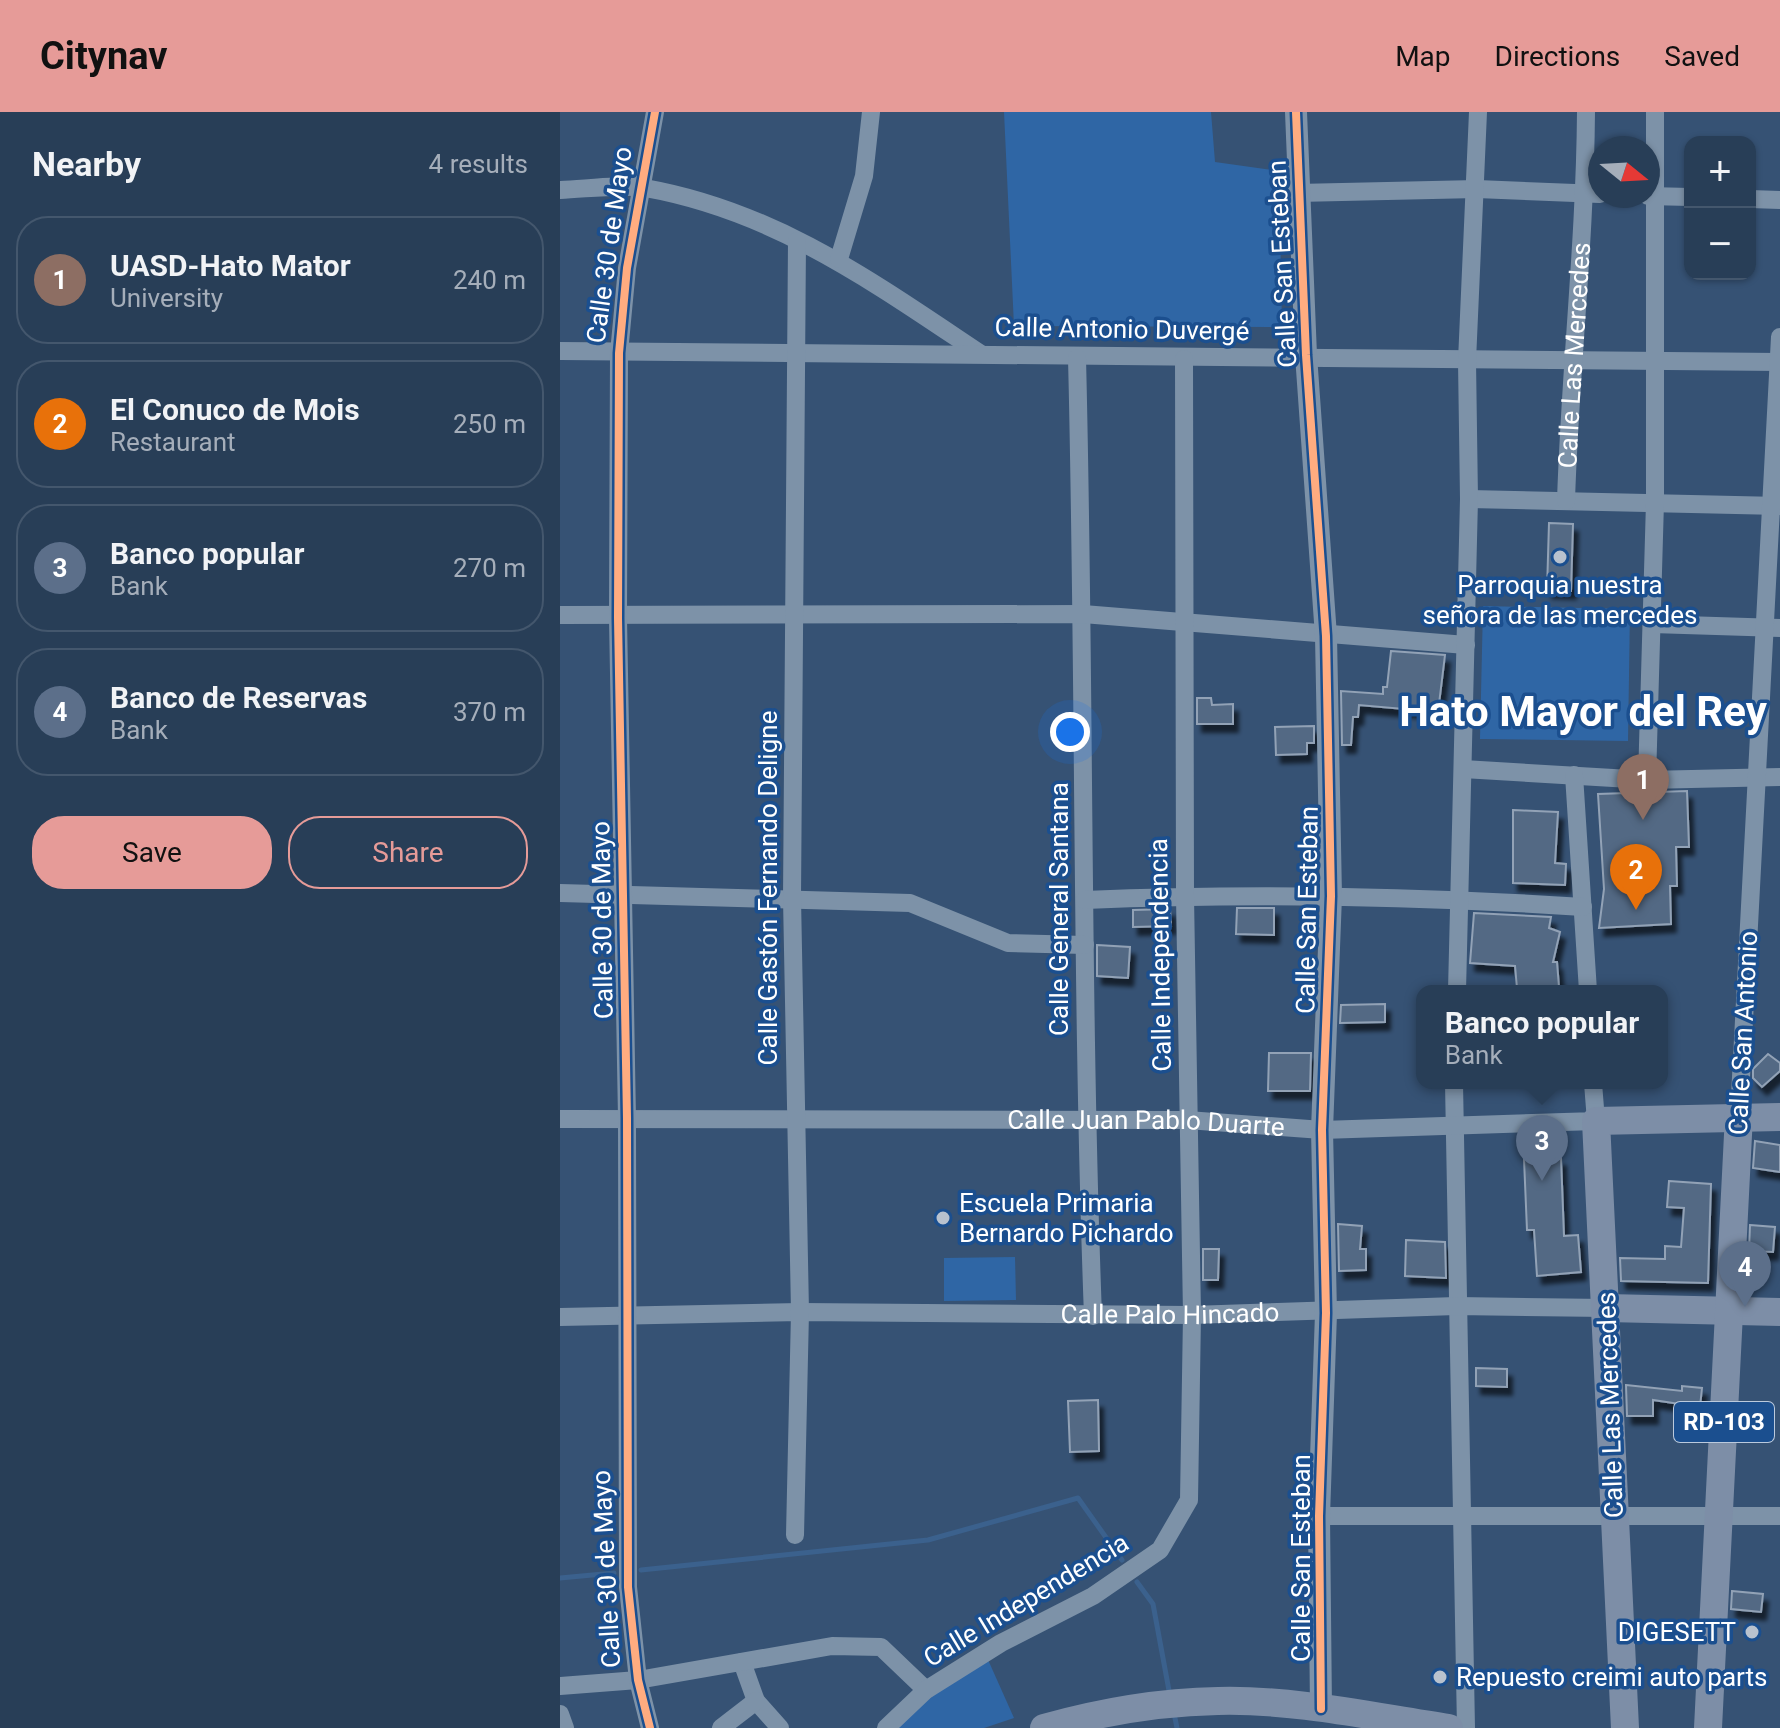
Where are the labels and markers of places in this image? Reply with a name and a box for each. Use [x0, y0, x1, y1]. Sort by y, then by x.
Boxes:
marker: Parroquia nuestra señora de las mercedes [1551, 548, 1569, 566]
place label: Parroquia nuestra señora de las mercedes [1423, 570, 1697, 630]
pin: 1 [1617, 754, 1669, 820]
pin: 2 [1610, 844, 1662, 910]
pin: 3 [1516, 1115, 1568, 1181]
place label: Escuela Primaria Bernardo Pichardo [959, 1188, 1174, 1248]
marker: Escuela Primaria Bernardo Pichardo [934, 1209, 952, 1227]
pin: 4 [1719, 1241, 1771, 1307]
place label: DIGESETT [1618, 1617, 1736, 1647]
marker: DIGESETT [1743, 1623, 1761, 1641]
place label: Repuesto creimi auto parts [1456, 1662, 1767, 1692]
marker: Repuesto creimi auto parts [1431, 1668, 1449, 1686]

